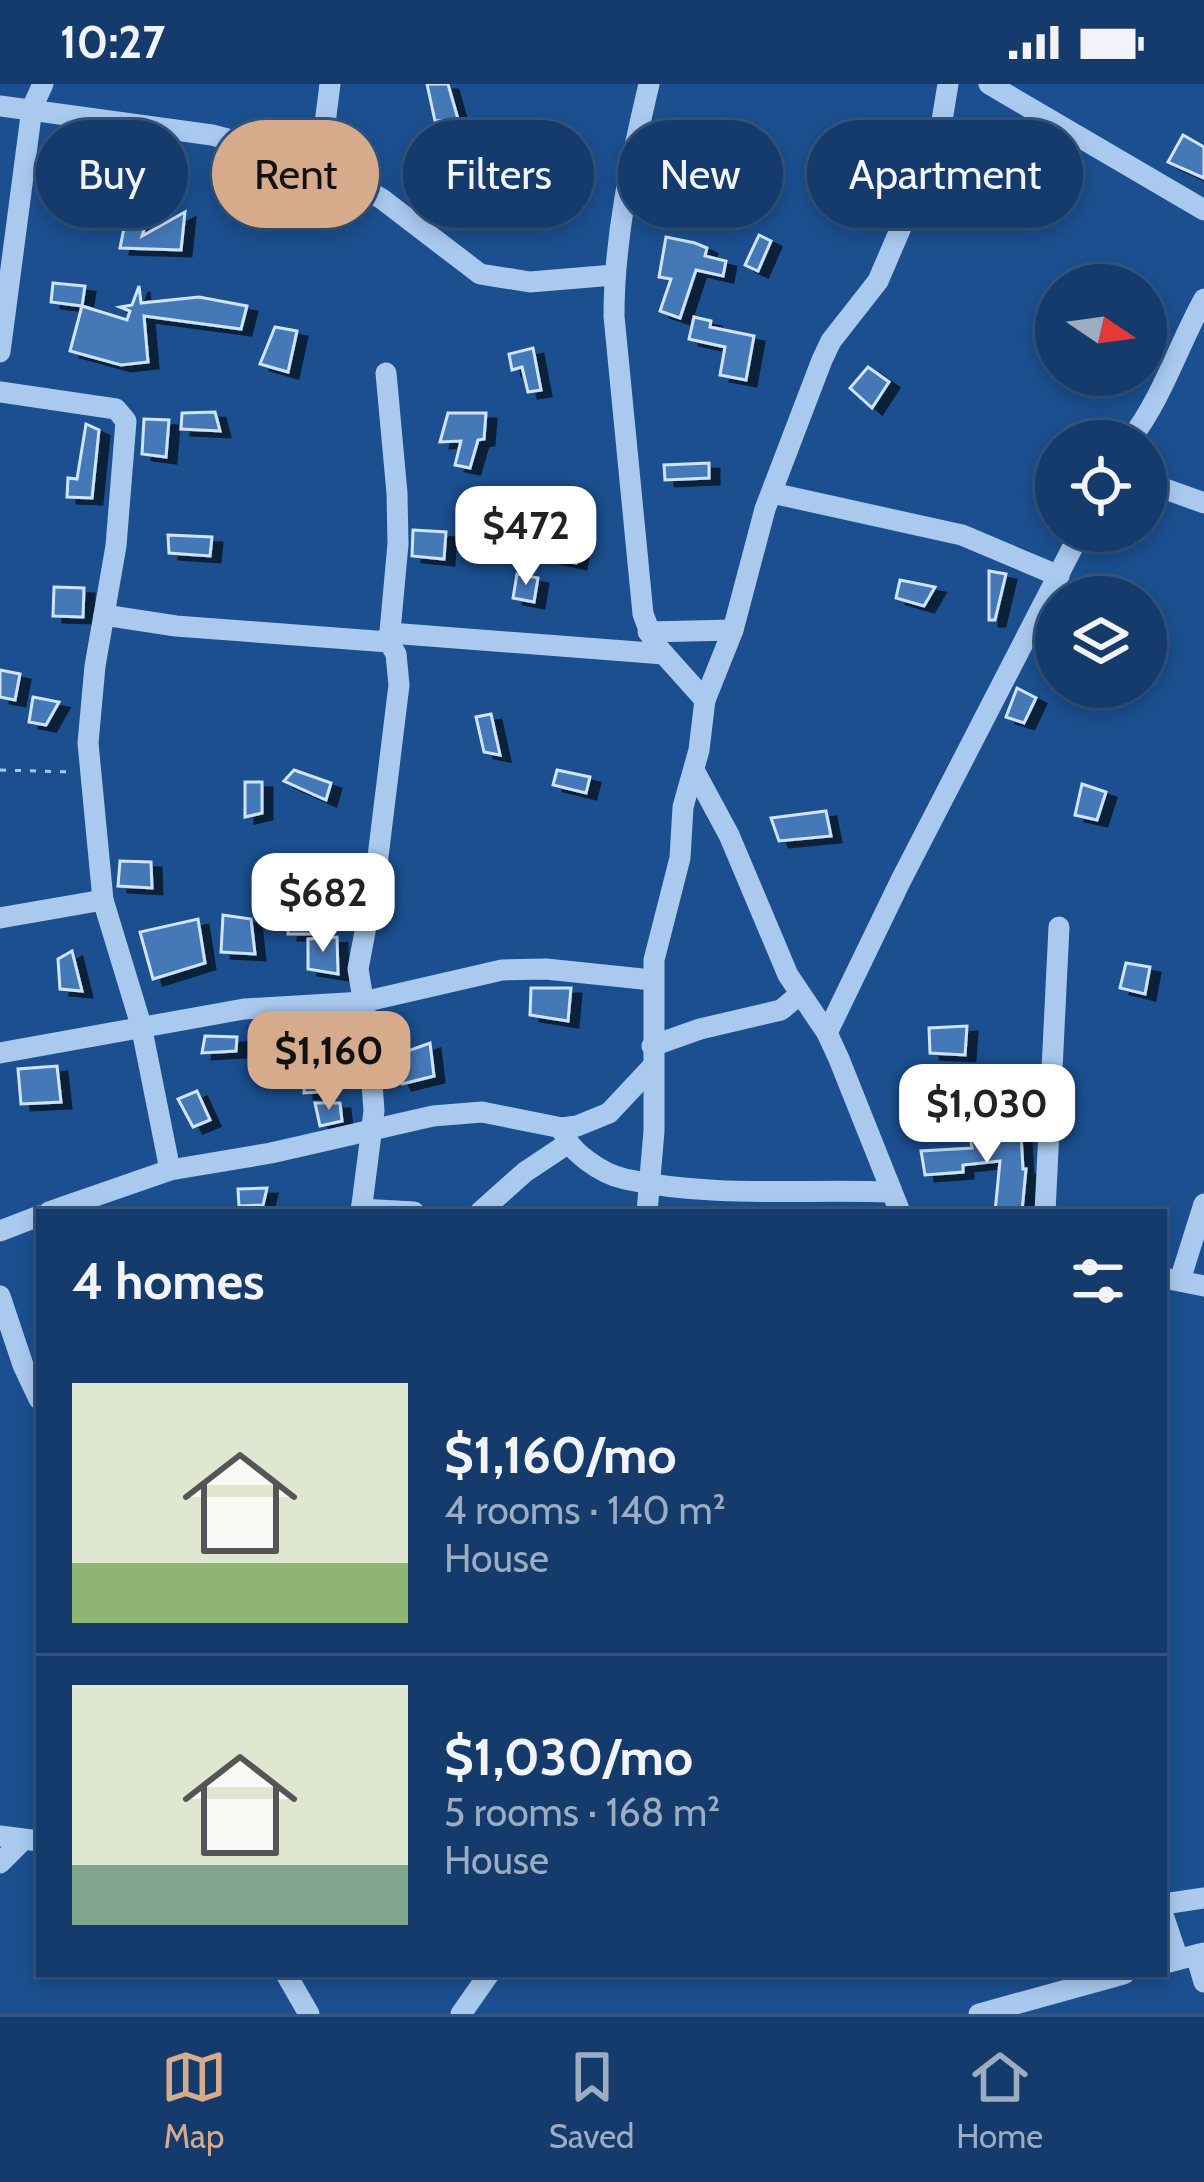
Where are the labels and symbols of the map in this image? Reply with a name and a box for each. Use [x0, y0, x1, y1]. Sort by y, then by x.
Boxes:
north arrow [1035, 264, 1167, 396]
pin: $472 [455, 486, 597, 588]
pin: $682 [252, 853, 394, 955]
pin: $1,160 [231, 1011, 427, 1113]
pin: $1,030 [889, 1064, 1085, 1166]

